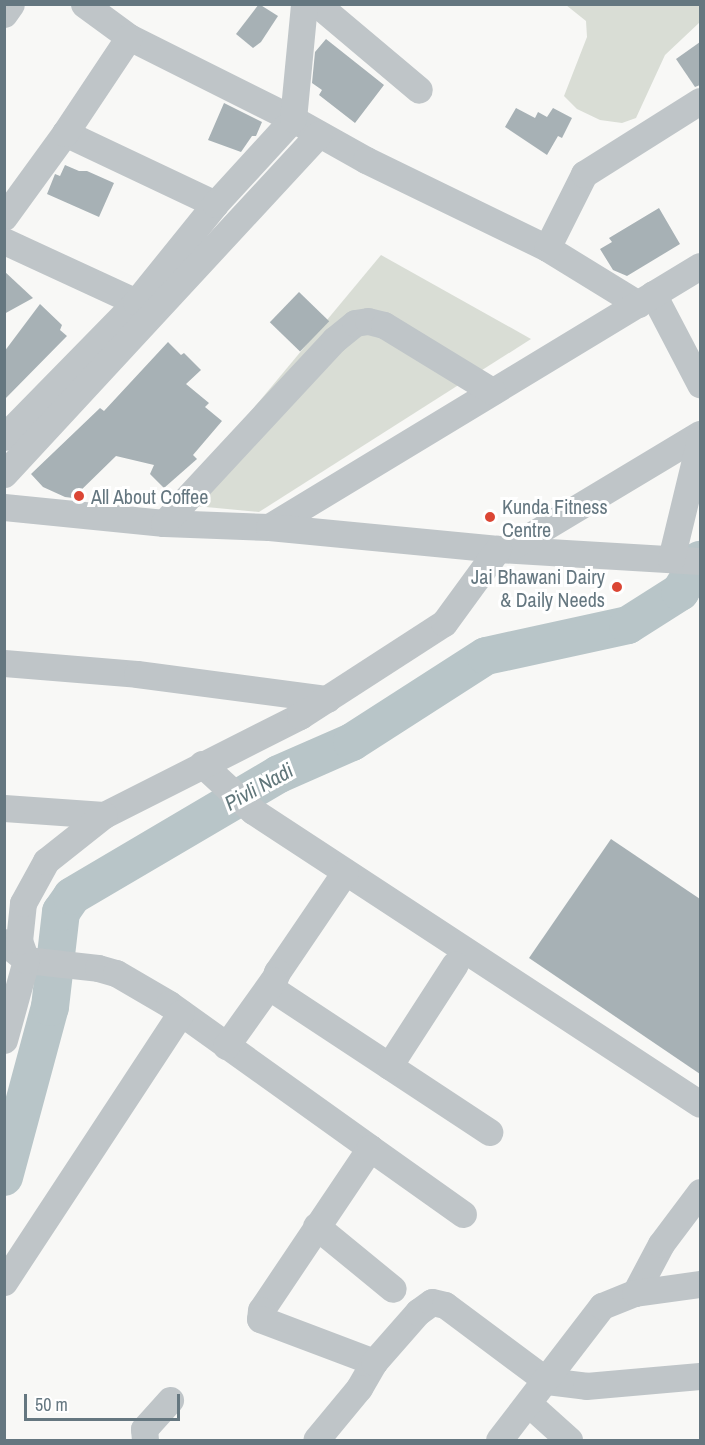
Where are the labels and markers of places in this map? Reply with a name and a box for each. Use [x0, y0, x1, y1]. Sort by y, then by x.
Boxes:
place label: All About Coffee [91, 484, 209, 508]
marker: All About Coffee [72, 489, 86, 503]
place label: Kunda Fitness Centre [502, 494, 608, 541]
marker: Kunda Fitness Centre [483, 510, 497, 524]
place label: Jai Bhawani Dairy & Daily Needs [471, 564, 605, 611]
marker: Jai Bhawani Dairy & Daily Needs [610, 580, 624, 594]

